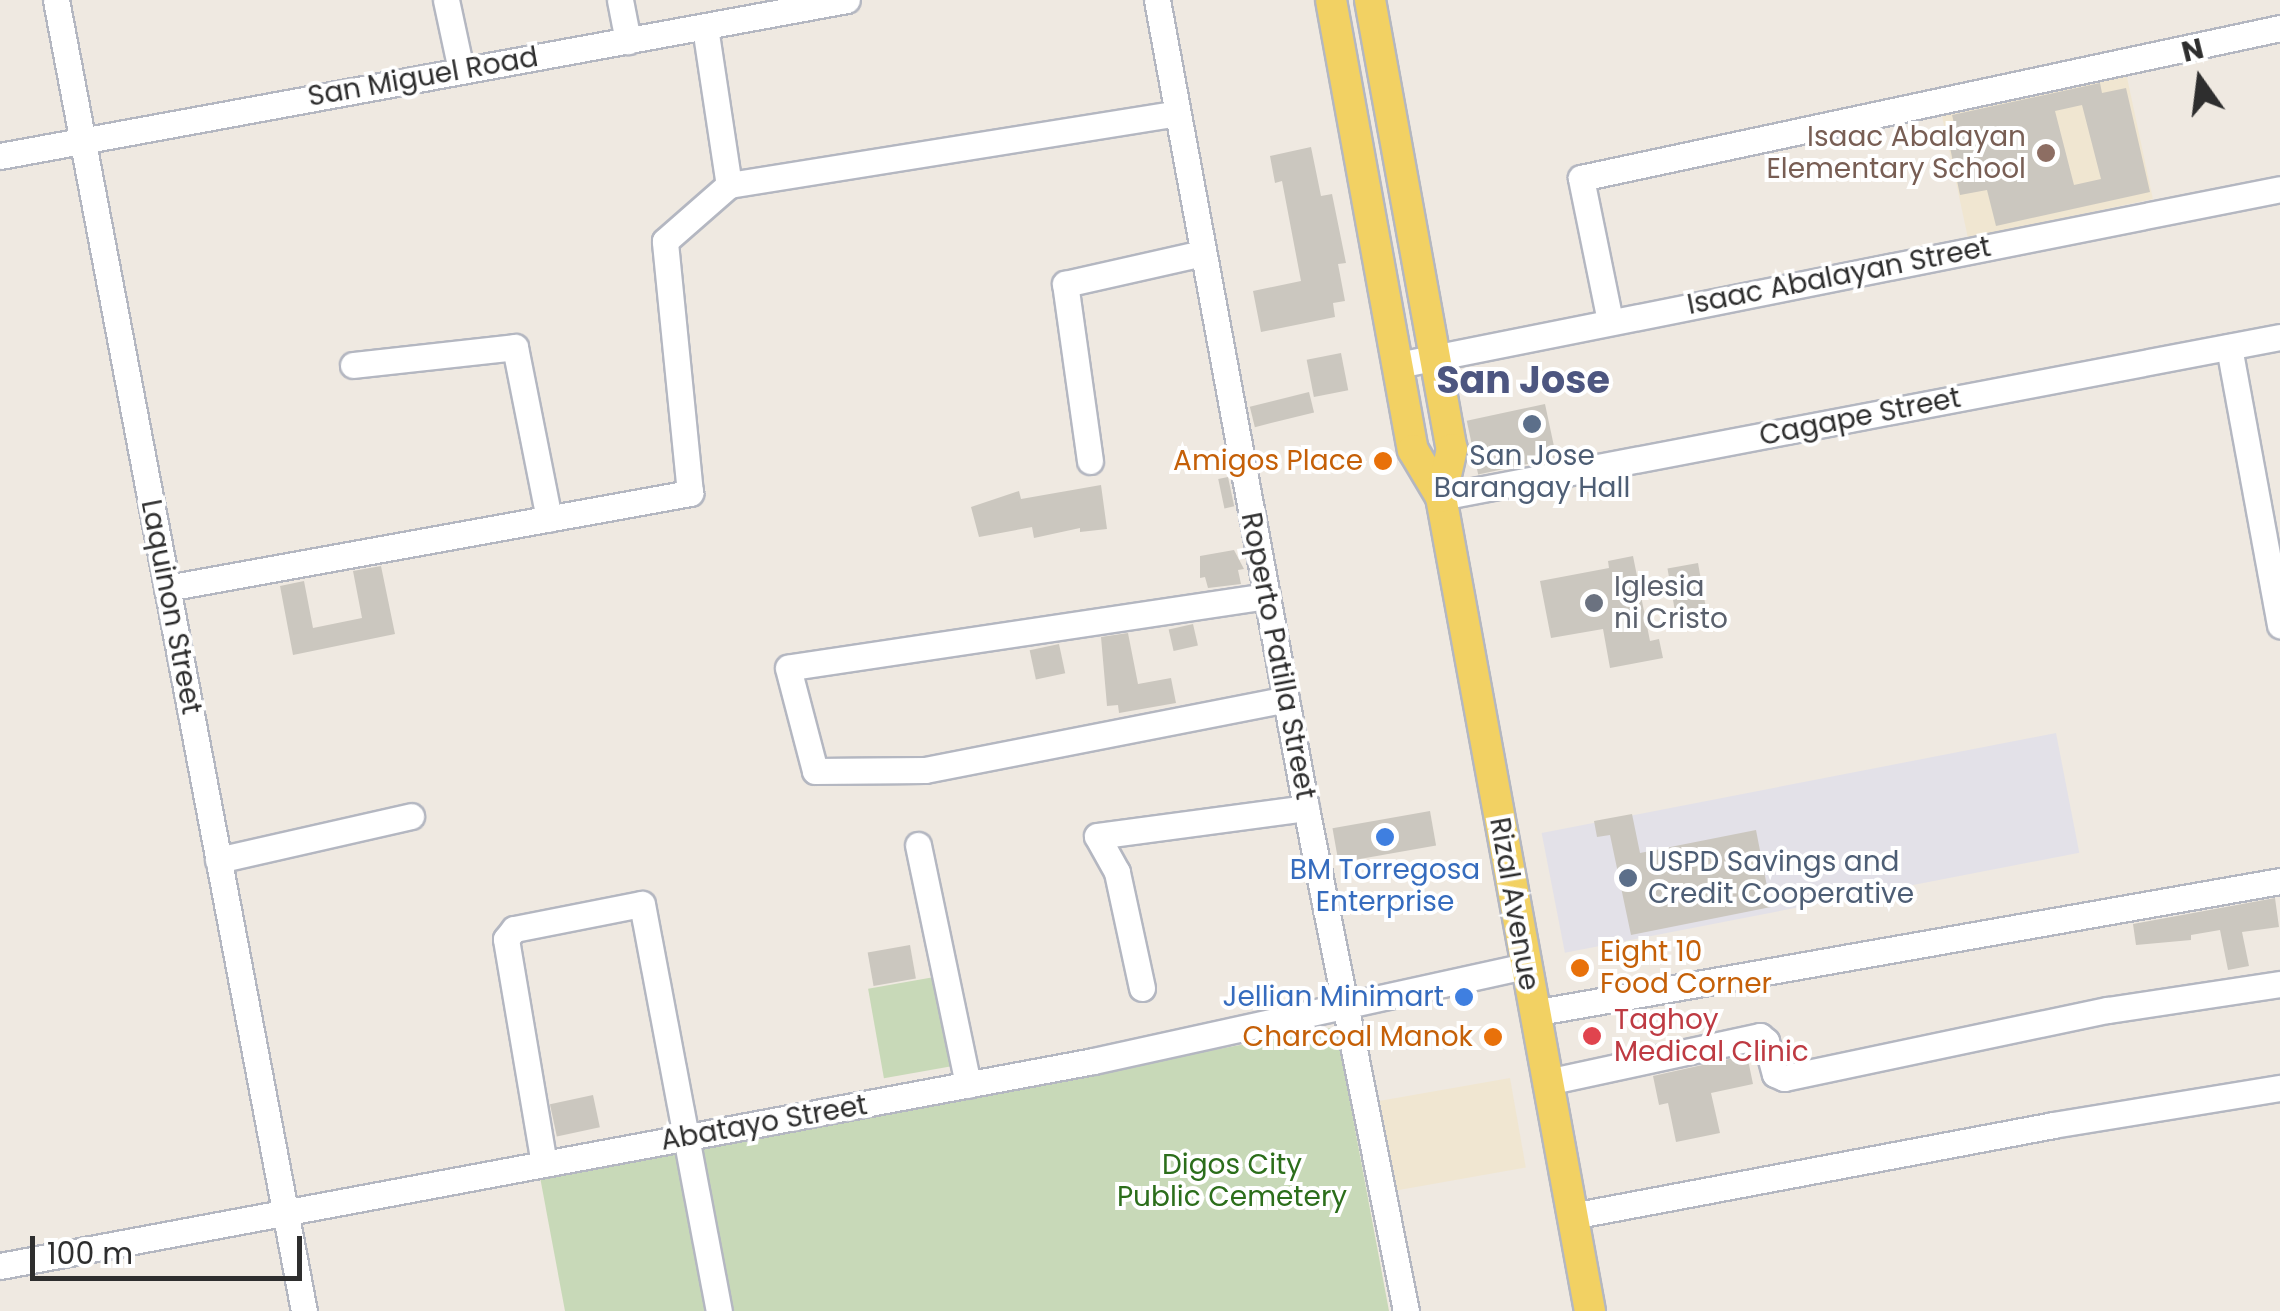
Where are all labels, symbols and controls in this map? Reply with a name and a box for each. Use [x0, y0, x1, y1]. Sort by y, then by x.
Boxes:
text: N [2178, 29, 2208, 72]
north arrow [2150, 30, 2250, 130]
street label: San Miguel Road [305, 40, 541, 114]
place label: Isaac Abalayan Elementary School [1766, 120, 2026, 186]
marker: Isaac Abalayan Elementary School [2035, 142, 2057, 164]
street label: Isaac Abalayan Street [1684, 230, 1994, 322]
district label: San Jose [1436, 357, 1610, 403]
street label: Cagape Street [1757, 381, 1963, 453]
marker: San Jose Barangay Hall [1521, 413, 1543, 435]
place label: San Jose Barangay Hall [1434, 439, 1630, 505]
place label: Amigos Place [1173, 444, 1363, 478]
marker: Amigos Place [1372, 450, 1394, 472]
street label: Laquinon Street [134, 497, 208, 717]
street label: Roperto Patilla Street [1234, 510, 1322, 802]
place label: Iglesia ni Cristo [1614, 570, 1728, 636]
marker: Iglesia ni Cristo [1583, 592, 1605, 614]
street label: Rizal Avenue [1482, 815, 1546, 993]
marker: BM Torregosa Enterprise [1374, 826, 1396, 848]
place label: USPD Savings and Credit Cooperative [1648, 845, 1914, 911]
place label: BM Torregosa Enterprise [1290, 853, 1480, 919]
marker: USPD Savings and Credit Cooperative [1617, 867, 1639, 889]
place label: Eight 10 Food Corner [1600, 935, 1772, 1001]
marker: Eight 10 Food Corner [1569, 957, 1591, 979]
place label: Jellian Minimart [1223, 980, 1444, 1014]
marker: Jellian Minimart [1453, 986, 1475, 1008]
place label: Taghoy Medical Clinic [1614, 1003, 1809, 1069]
place label: Charcoal Manok [1243, 1020, 1473, 1054]
marker: Taghoy Medical Clinic [1579, 1023, 1605, 1049]
marker: Charcoal Manok [1482, 1026, 1504, 1048]
street label: Abatayo Street [658, 1088, 870, 1158]
park label: Digos City Public Cemetery [1117, 1148, 1347, 1214]
scale bar [35, 1216, 308, 1278]
text: 100 m [47, 1232, 133, 1275]

